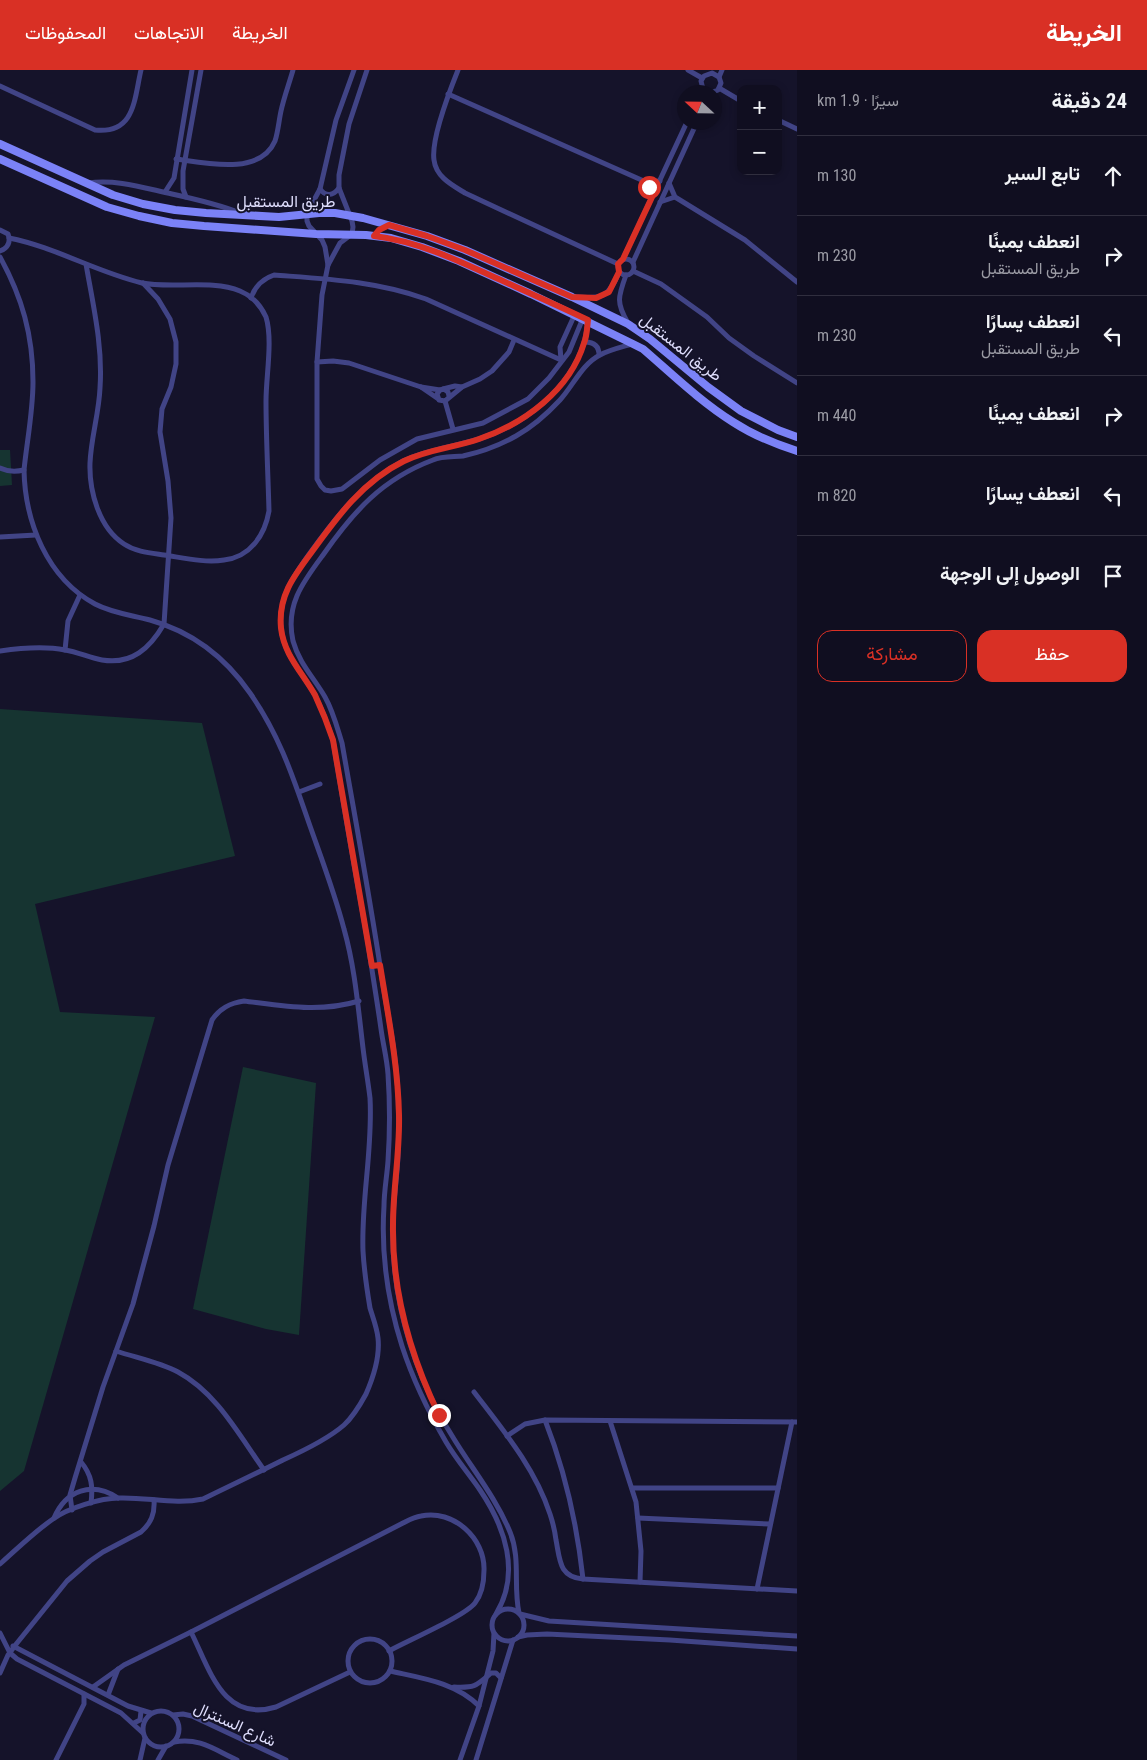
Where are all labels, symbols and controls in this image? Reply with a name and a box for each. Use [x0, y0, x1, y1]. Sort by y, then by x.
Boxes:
text: الخريطة [1046, 19, 1122, 47]
text: المحفوظات [25, 22, 106, 43]
text: الاتجاهات [134, 22, 204, 43]
text: الخريطة [232, 22, 288, 43]
north arrow [677, 85, 722, 130]
map controls [737, 85, 782, 175]
button: + [737, 85, 782, 130]
text: 24 دقيقة [1051, 89, 1127, 113]
text: سيرًا · 1.9 km [817, 91, 899, 110]
button: − [737, 130, 782, 175]
text: تابع السير [1005, 162, 1080, 185]
icon: ahead [1099, 162, 1127, 190]
text: 130 m [817, 166, 856, 185]
route start [638, 176, 661, 199]
street label: طريق المستقبل [237, 192, 335, 212]
text: انعطف يمينًا [988, 230, 1080, 253]
icon: right [1099, 242, 1127, 270]
text: 230 m [817, 246, 856, 265]
text: طريق المستقبل [981, 259, 1080, 278]
street label: طريق المستقبل [636, 309, 726, 386]
text: انعطف يسارًا [986, 310, 1080, 333]
icon: left [1099, 322, 1127, 350]
text: 230 m [817, 326, 856, 345]
text: طريق المستقبل [981, 339, 1080, 358]
text: انعطف يمينًا [988, 402, 1080, 425]
icon: right [1099, 402, 1127, 430]
text: 440 m [817, 406, 856, 425]
text: انعطف يسارًا [986, 482, 1080, 505]
icon: left [1099, 482, 1127, 510]
text: 820 m [817, 486, 856, 505]
text: الوصول إلى الوجهة [940, 562, 1080, 585]
icon: arrive [1099, 562, 1127, 590]
button: مشاركة [817, 630, 967, 682]
button: حفظ [977, 630, 1127, 682]
route end [428, 1404, 451, 1427]
street label: شارع السنترال [190, 1697, 279, 1752]

